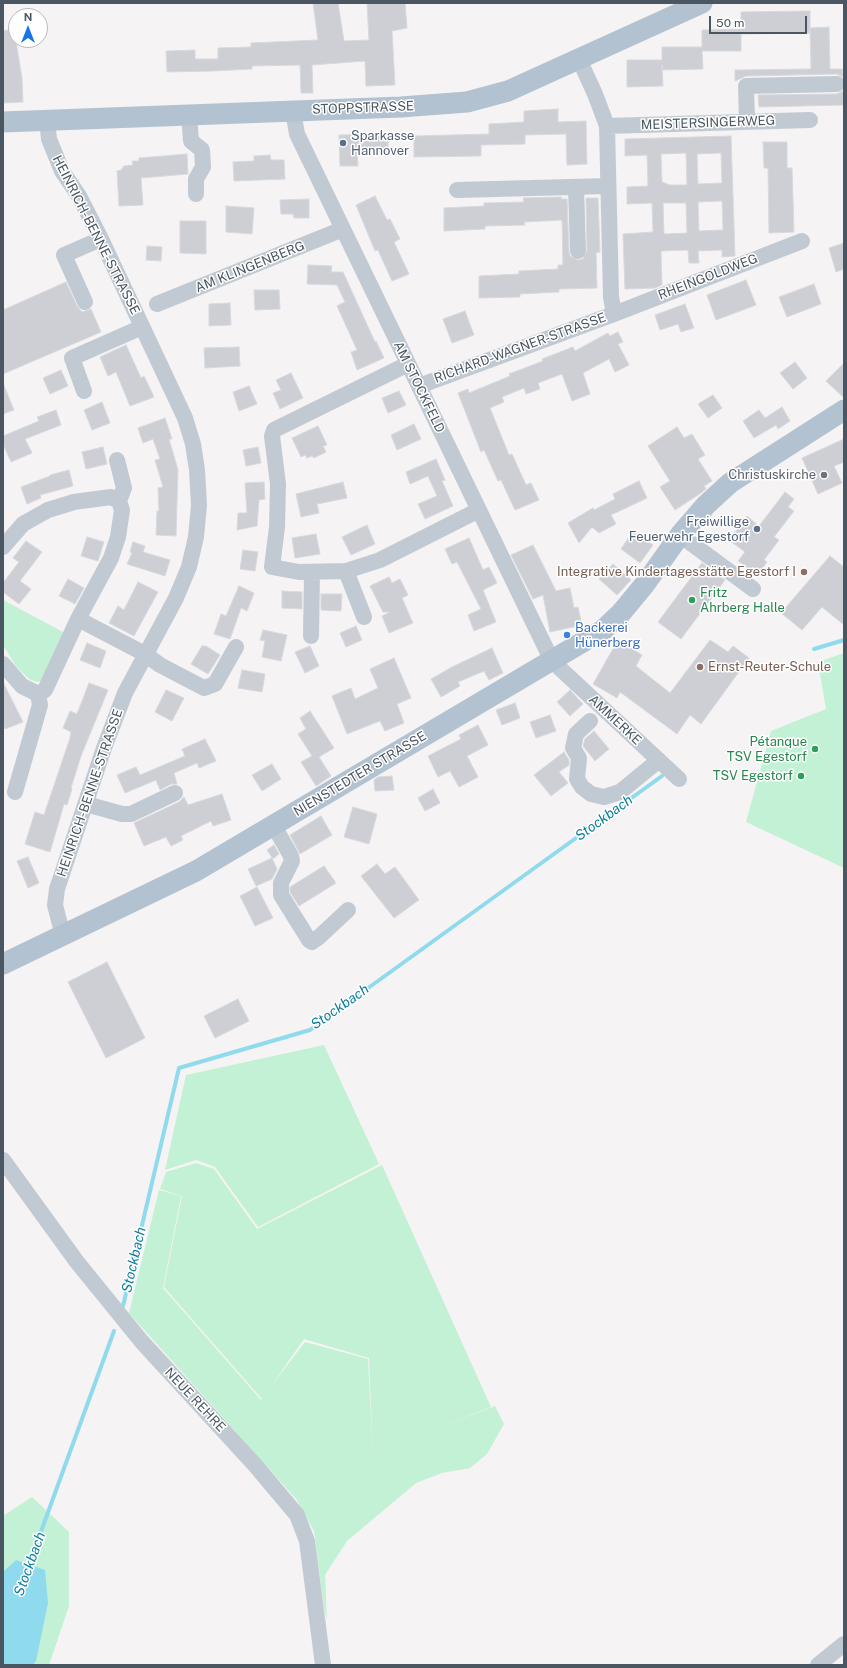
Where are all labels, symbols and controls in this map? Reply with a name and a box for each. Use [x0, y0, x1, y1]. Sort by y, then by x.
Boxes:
north arrow [8, 8, 48, 48]
scale bar [711, 8, 809, 34]
text: N [24, 11, 32, 23]
text: 50 m [716, 16, 744, 30]
street label: STOPPSTRASSE [312, 98, 414, 118]
street label: MEISTERSINGERWEG [641, 113, 775, 133]
place label: Sparkasse Hannover [351, 128, 414, 159]
marker: Sparkasse Hannover [338, 138, 348, 148]
street label: HEINRICH-BENNE-STRASSE [49, 153, 143, 317]
street label: AM KLINGENBERG [193, 238, 307, 296]
street label: RHEINGOLDWEG [656, 251, 760, 303]
street label: RICHARD-WAGNER-STRASSE [432, 310, 608, 386]
street label: AM STOCKFELD [390, 339, 448, 435]
place label: Christuskirche [728, 467, 816, 483]
marker: Christuskirche [819, 470, 829, 480]
place label: Freiwillige Feuerwehr Egestorf [629, 514, 749, 545]
marker: Freiwillige Feuerwehr Egestorf [752, 524, 762, 534]
place label: Integrative Kindertagesstätte Egestorf I [557, 564, 796, 580]
marker: Integrative Kindertagesstätte Egestorf I [799, 567, 809, 577]
place label: Fritz Ahrberg Halle [700, 585, 785, 616]
marker: Fritz Ahrberg Halle [687, 595, 697, 605]
place label: Backerei Hünerberg [575, 620, 641, 651]
marker: Backerei Hünerberg [562, 630, 572, 640]
place label: Ernst-Reuter-Schule [708, 659, 831, 675]
marker: Ernst-Reuter-Schule [695, 662, 705, 672]
street label: AMMERKE [585, 692, 645, 748]
street label: HEINRICH-BENNE-STRASSE [54, 707, 126, 879]
street label: NIENSTEDTER STRASSE [291, 728, 429, 820]
place label: Pétanque TSV Egestorf [727, 734, 807, 765]
marker: Pétanque TSV Egestorf [810, 744, 820, 754]
place label: TSV Egestorf [713, 768, 793, 784]
marker: TSV Egestorf [796, 771, 806, 781]
water label: Stockbach [572, 792, 636, 844]
water label: Stockbach [308, 981, 372, 1033]
water label: Stockbach [118, 1225, 150, 1295]
street label: NEUE REHRE [161, 1365, 229, 1435]
water label: Stockbach [11, 1530, 49, 1598]

